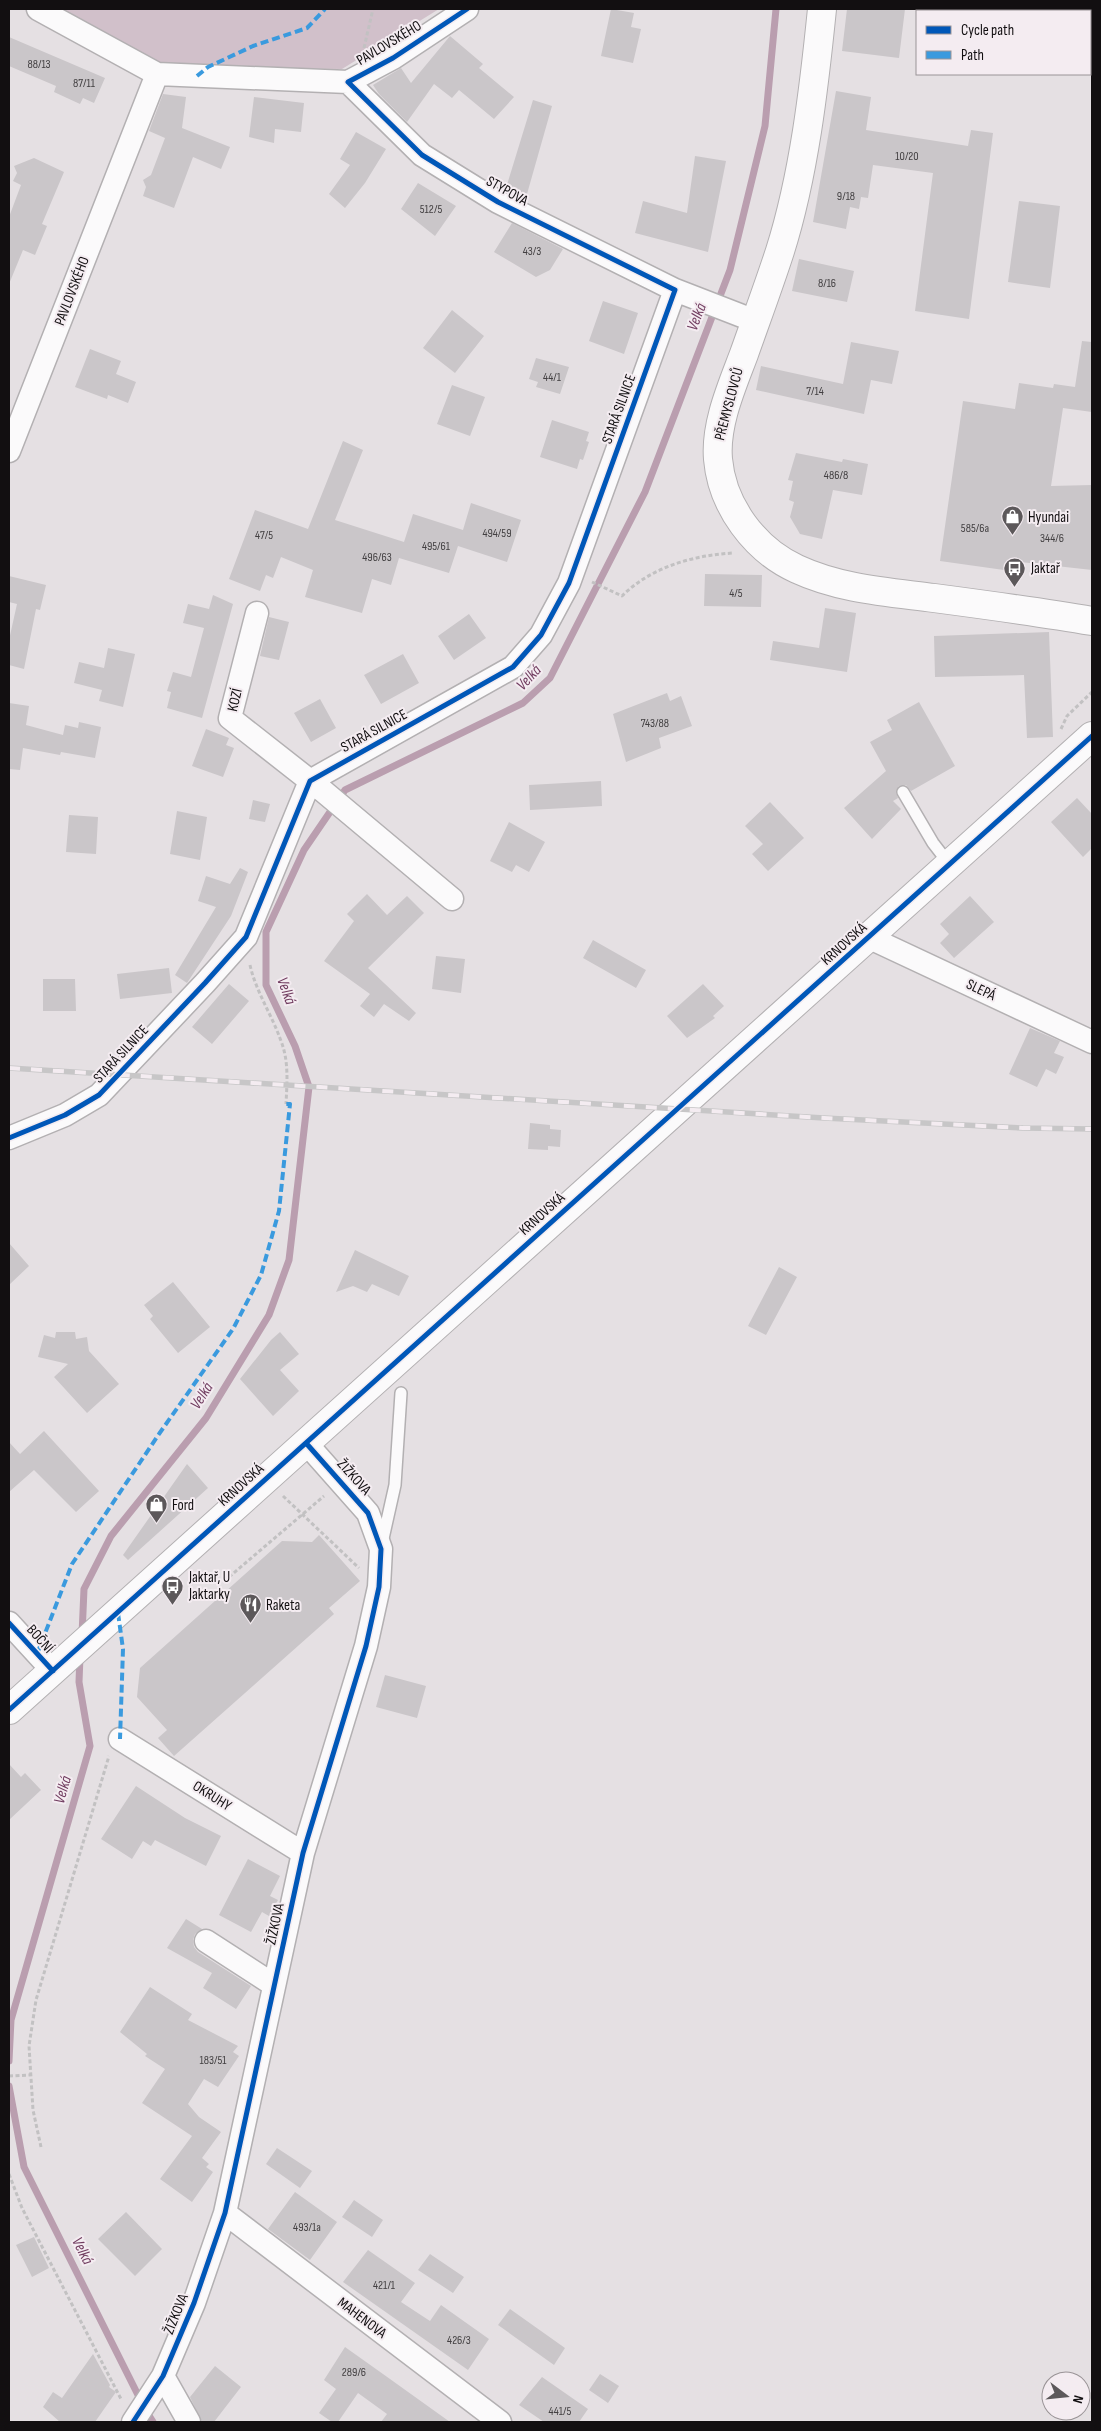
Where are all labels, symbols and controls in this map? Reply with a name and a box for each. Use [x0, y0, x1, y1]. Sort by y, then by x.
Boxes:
legend [916, 10, 1091, 75]
street label: PAVLOVSKÉHO [353, 16, 425, 70]
text: Cycle path [961, 21, 1014, 40]
text: Path [961, 46, 984, 65]
house number: 88/13 [27, 57, 51, 72]
house number: 87/11 [73, 76, 96, 91]
house number: 10/20 [895, 149, 919, 164]
street label: STYPOVA [483, 172, 532, 211]
house number: 9/18 [837, 189, 855, 204]
house number: 512/5 [420, 202, 443, 217]
house number: 43/3 [523, 244, 541, 259]
street label: PAVLOVSKÉHO [50, 254, 94, 328]
house number: 8/16 [818, 276, 836, 291]
water label: Velká [683, 300, 711, 333]
street label: PŘEMYSLOVCŮ [710, 365, 748, 443]
house number: 44/1 [543, 370, 562, 385]
street label: STARÁ SILNICE [598, 371, 640, 447]
house number: 7/14 [806, 384, 824, 399]
house number: 486/8 [824, 468, 848, 483]
shop icon: Hyundai [1000, 505, 1024, 536]
place label: Hyundai [1028, 508, 1069, 527]
house number: 585/6a [961, 521, 990, 536]
house number: 494/59 [483, 526, 512, 541]
house number: 47/5 [255, 528, 273, 543]
house number: 344/6 [1040, 531, 1064, 546]
house number: 495/61 [422, 539, 451, 554]
house number: 496/63 [362, 550, 392, 565]
bus stop icon: Jaktař [1003, 556, 1027, 587]
place label: Jaktař [1030, 559, 1061, 578]
house number: 4/5 [729, 586, 743, 601]
water label: Velká [513, 661, 546, 695]
street label: KOZÍ [223, 687, 247, 713]
street label: STARÁ SILNICE [337, 705, 411, 757]
house number: 743/88 [641, 716, 669, 731]
street label: KRNOVSKÁ [817, 918, 871, 969]
water label: Velká [272, 975, 300, 1008]
street label: SLEPÁ [963, 975, 999, 1005]
street label: STARÁ SILNICE [89, 1021, 153, 1087]
street label: KRNOVSKÁ [515, 1188, 569, 1239]
water label: Velká [186, 1379, 218, 1413]
street label: ŽIŽKOVA [333, 1455, 376, 1499]
street label: KRNOVSKÁ [214, 1459, 268, 1510]
shop icon: Ford [144, 1493, 168, 1524]
place label: Ford [172, 1496, 194, 1515]
place label: Jaktař, U Jaktarky [188, 1568, 230, 1604]
bus stop icon: Jaktař, U Jaktarky [161, 1574, 185, 1605]
restaurant icon: Raketa [238, 1593, 262, 1624]
place label: Raketa [266, 1596, 300, 1615]
street label: BOČNÍ [22, 1621, 58, 1657]
water label: Velká [50, 1773, 76, 1806]
street label: OKRUHY [189, 1777, 236, 1816]
street label: ŽIŽKOVA [261, 1901, 289, 1947]
house number: 183/51 [200, 2053, 227, 2068]
house number: 493/1a [293, 2220, 321, 2235]
water label: Velká [67, 2234, 97, 2268]
house number: 421/1 [373, 2278, 396, 2293]
street label: ŽIŽKOVA [159, 2290, 193, 2337]
street label: MAHENOVA [334, 2293, 391, 2343]
house number: 426/3 [447, 2333, 471, 2348]
house number: 289/6 [342, 2365, 366, 2380]
north arrow [1041, 2371, 1091, 2421]
text: N [1069, 2394, 1087, 2405]
house number: 441/5 [549, 2404, 572, 2419]

